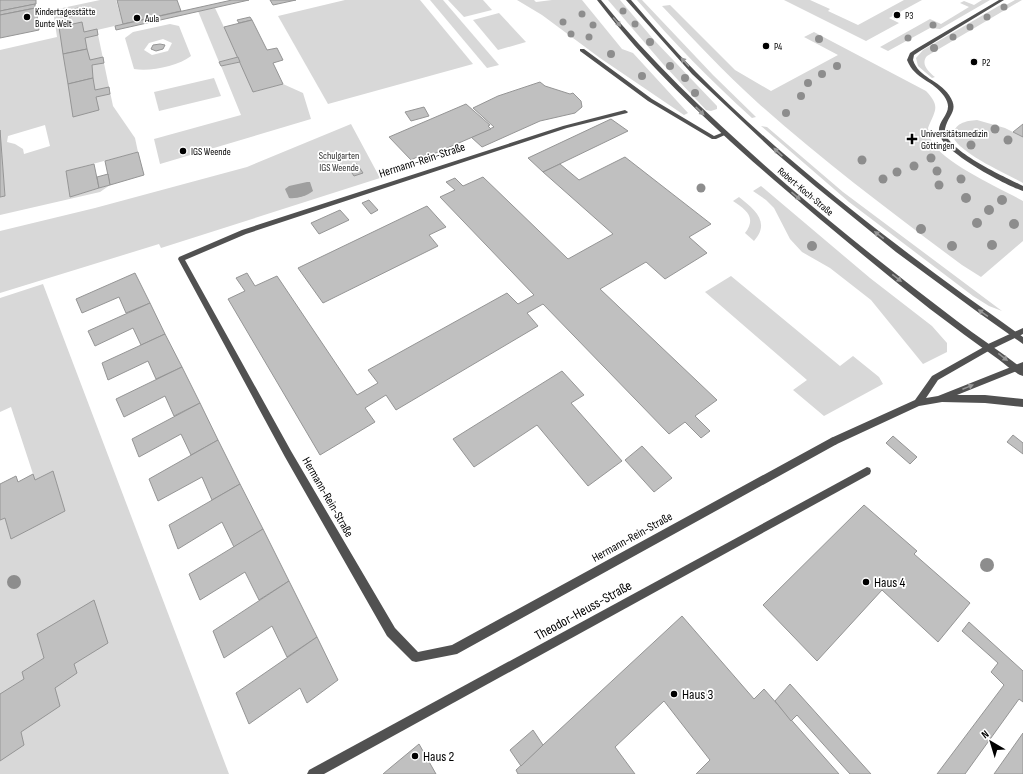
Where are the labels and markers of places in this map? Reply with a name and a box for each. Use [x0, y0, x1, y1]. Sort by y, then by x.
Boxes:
place label: Kindertagesstätte Bunte Welt [35, 6, 96, 30]
marker: P3 [892, 10, 902, 20]
place label: P3 [905, 10, 913, 22]
marker: Kindertagesstätte Bunte Welt [22, 12, 32, 22]
marker: Aula [132, 13, 142, 23]
place label: Aula [144, 13, 159, 25]
marker: P4 [761, 41, 771, 51]
place label: P4 [774, 41, 782, 53]
marker: P2 [969, 57, 979, 67]
place label: P2 [982, 57, 990, 69]
place label: Universitätsmedizin Göttingen [921, 128, 988, 152]
marker: Universitätsmedizin Göttingen [906, 133, 918, 145]
marker: IGS Weende [178, 146, 188, 156]
place label: IGS Weende [191, 146, 231, 158]
place label: Haus 4 [874, 574, 906, 591]
marker: Haus 4 [861, 577, 871, 587]
place label: Haus 3 [682, 686, 714, 703]
marker: Haus 3 [669, 689, 679, 699]
place label: Haus 2 [423, 748, 455, 765]
marker: Haus 2 [410, 751, 420, 761]

